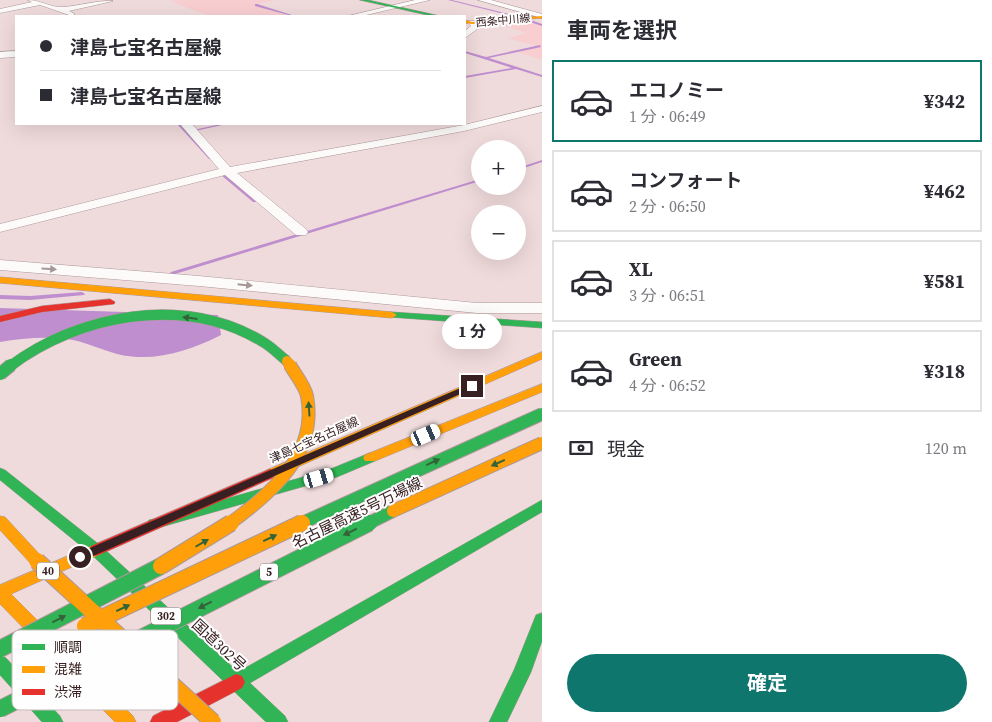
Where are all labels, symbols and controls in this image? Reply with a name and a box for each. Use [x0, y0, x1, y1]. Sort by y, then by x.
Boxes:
street label: 西条中川線 [475, 11, 531, 30]
text: 車両を選択 [567, 15, 677, 45]
text: 津島七宝名古屋線 [70, 34, 222, 60]
text: エコノミー [629, 77, 724, 103]
icon: car [569, 79, 614, 124]
text: 津島七宝名古屋線 [70, 83, 222, 109]
text: ¥342 [924, 88, 965, 114]
text: 1 分 · 06:49 [629, 105, 706, 127]
map controls [471, 140, 526, 260]
button: + [471, 140, 526, 195]
text: コンフォート [629, 167, 742, 193]
icon: car [569, 169, 614, 214]
text: ¥462 [924, 178, 965, 204]
text: 2 分 · 06:50 [629, 195, 706, 217]
button: − [471, 205, 526, 260]
text: XL [629, 256, 652, 282]
icon: car [569, 259, 614, 304]
one-way arrow [41, 265, 57, 273]
text: ¥581 [924, 268, 965, 294]
one-way arrow [238, 282, 254, 290]
text: 3 分 · 06:51 [629, 284, 706, 306]
one-way arrow [182, 314, 198, 322]
callout: 1 分 [442, 314, 502, 348]
text: 1 分 [458, 320, 486, 342]
text: Green [629, 346, 682, 372]
icon: car [569, 349, 614, 394]
text: ¥318 [924, 358, 965, 384]
text: 4 分 · 06:52 [629, 374, 706, 396]
route end [461, 375, 483, 397]
one-way arrow [304, 401, 312, 417]
street label: 津島七宝名古屋線 [267, 413, 361, 467]
car [409, 422, 442, 448]
icon: cash [567, 434, 595, 462]
text: 現金 [607, 436, 645, 462]
text: 120 m [925, 437, 967, 459]
one-way arrow [426, 458, 440, 466]
one-way arrow [491, 460, 505, 468]
car [302, 467, 335, 489]
street label: 名古屋高速5号万場線 [288, 472, 425, 553]
one-way arrow [343, 528, 358, 536]
one-way arrow [263, 534, 277, 542]
one-way arrow [196, 538, 209, 547]
route start [69, 546, 91, 568]
road number: 40 [37, 562, 59, 580]
road number: 5 [260, 564, 278, 580]
one-way arrow [198, 601, 212, 609]
one-way arrow [116, 603, 130, 611]
road number: 302 [151, 608, 181, 624]
street label: 国道302号 [187, 614, 251, 675]
one-way arrow [52, 615, 66, 623]
legend [12, 630, 178, 710]
text: 順調 [54, 637, 82, 657]
button: 確定 [567, 654, 967, 712]
text: 混雑 [54, 659, 82, 679]
text: 渋滞 [54, 682, 82, 702]

